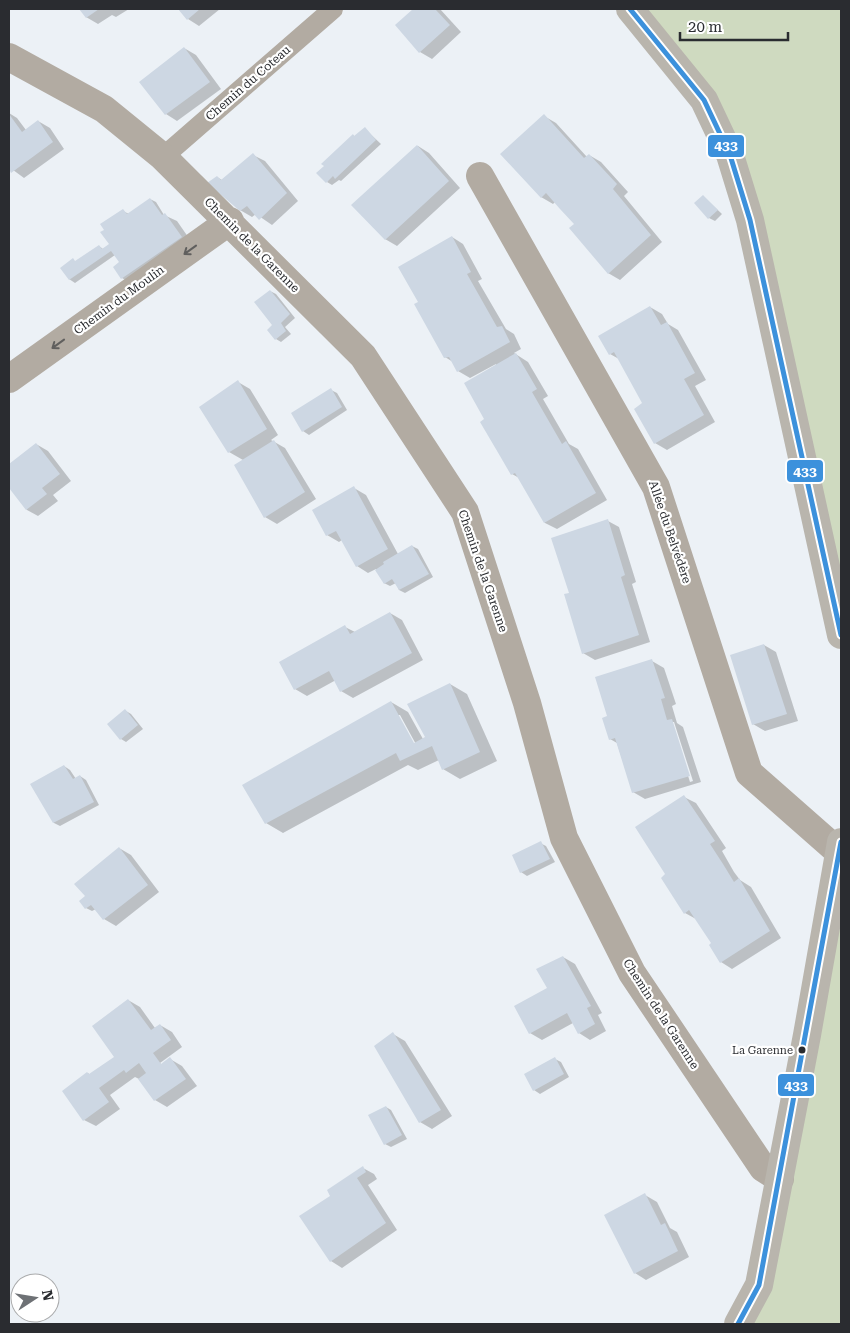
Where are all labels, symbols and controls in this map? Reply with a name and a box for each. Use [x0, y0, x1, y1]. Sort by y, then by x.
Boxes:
scale bar [680, 10, 788, 42]
text: 20 m [688, 18, 723, 36]
street label: Chemin du Coteau [203, 42, 294, 124]
line badge: 433 [707, 134, 745, 158]
text: 433 [714, 137, 738, 153]
street label: Chemin de la Garenne [202, 195, 303, 296]
one-way arrow [184, 244, 197, 255]
street label: Chemin du Moulin [71, 262, 167, 337]
one-way arrow [51, 339, 65, 349]
line badge: 433 [786, 459, 824, 483]
text: 433 [793, 463, 817, 479]
street label: Allée du Belvédère [646, 479, 694, 586]
street label: Chemin de la Garenne [455, 508, 511, 634]
street label: Chemin de la Garenne [620, 956, 702, 1072]
place label: La Garenne [732, 1044, 793, 1057]
marker: La Garenne [797, 1045, 807, 1055]
line badge: 433 [777, 1073, 815, 1097]
text: 433 [784, 1077, 808, 1093]
north arrow [10, 1273, 60, 1323]
text: N [39, 1288, 57, 1302]

